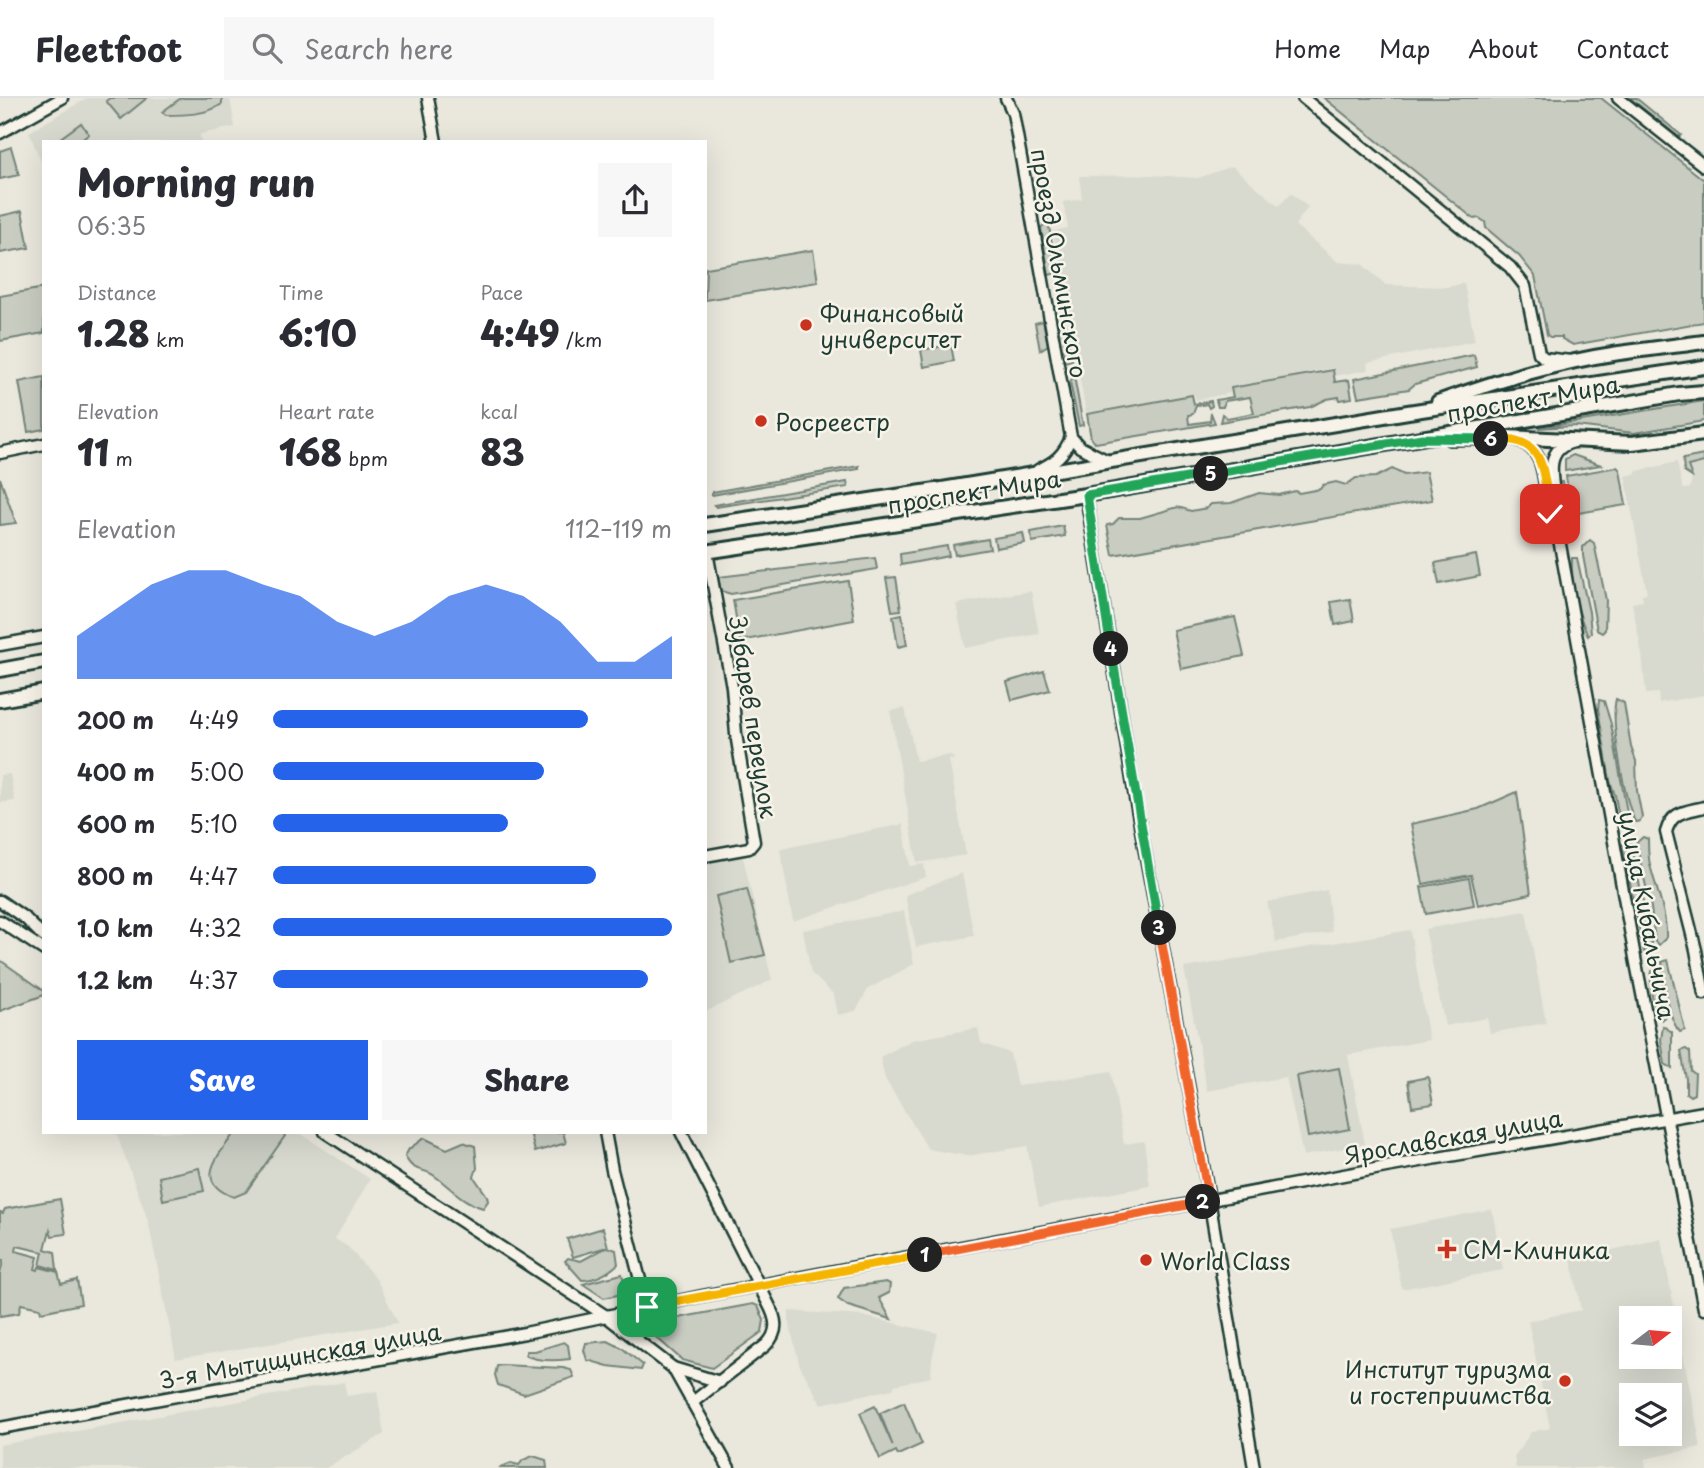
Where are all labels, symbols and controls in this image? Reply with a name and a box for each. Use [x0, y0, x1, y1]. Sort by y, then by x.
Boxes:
search box [224, 17, 714, 80]
text: Fleetfoot [35, 23, 182, 73]
icon: search [248, 29, 286, 67]
text: Search here [304, 29, 453, 68]
text: Home [1274, 30, 1341, 66]
text: Map [1379, 30, 1430, 66]
text: About [1468, 30, 1538, 66]
text: Contact [1576, 30, 1669, 66]
street label: проезд Ольминского [1023, 145, 1097, 381]
text: Morning run [77, 153, 315, 210]
button: share [598, 163, 672, 237]
text: 06:35 [77, 208, 146, 243]
text: Distance [77, 278, 157, 306]
text: Time [279, 278, 324, 306]
text: Pace [480, 278, 523, 306]
place label: Финансовый университет [820, 295, 964, 356]
text: 1.28 [77, 306, 150, 359]
text: 6:10 [279, 306, 357, 359]
text: 4:49 [480, 306, 560, 359]
marker: Финансовый университет [798, 317, 814, 333]
text: km [150, 325, 185, 353]
text: /km [560, 325, 602, 353]
street label: проспект Мира [1444, 365, 1623, 430]
text: Elevation [77, 397, 159, 425]
text: Heart rate [279, 397, 375, 425]
text: kcal [480, 397, 518, 425]
place label: Росреестр [775, 404, 890, 439]
marker: Росреестр [753, 413, 769, 429]
pin: 6 [1474, 422, 1508, 456]
text: 6 [1484, 424, 1497, 452]
text: 11 [77, 425, 109, 478]
text: 168 [279, 425, 342, 478]
text: 83 [480, 425, 525, 478]
text: m [109, 444, 133, 472]
text: bpm [342, 444, 388, 472]
pin: 5 [1194, 456, 1228, 492]
text: 5 [1204, 459, 1217, 487]
street label: проспект Мира [885, 460, 1064, 522]
pin [1520, 484, 1580, 544]
icon: check [1531, 495, 1569, 533]
text: Elevation [77, 511, 176, 546]
text: 112–119 m [565, 511, 672, 546]
street label: Зубарев переулок [721, 614, 787, 821]
pin: 4 [1094, 632, 1128, 666]
text: 4 [1104, 634, 1117, 662]
text: 200 m [77, 702, 154, 737]
text: 4:49 [189, 702, 239, 737]
text: 400 m [77, 754, 155, 789]
text: 5:00 [189, 754, 244, 789]
text: 600 m [77, 806, 155, 841]
text: 5:10 [189, 806, 237, 841]
street label: улица Кибальчича [1611, 808, 1685, 1023]
text: 800 m [77, 858, 154, 893]
text: 4:47 [189, 858, 238, 893]
text: 1.0 km [77, 910, 154, 945]
text: 4:32 [189, 910, 242, 945]
pin: 3 [1142, 910, 1176, 946]
text: 3 [1152, 913, 1165, 941]
text: 1.2 km [77, 962, 153, 997]
text: 4:37 [189, 962, 238, 997]
button: Save [77, 1040, 368, 1120]
button: Share [382, 1040, 672, 1120]
street label: Ярославская улица [1340, 1099, 1565, 1173]
pin: 2 [1186, 1184, 1220, 1220]
text: 2 [1196, 1187, 1209, 1215]
place label: СМ-Клиника [1463, 1232, 1610, 1267]
pin: 1 [908, 1238, 942, 1272]
marker: СМ-Клиника [1437, 1239, 1457, 1259]
text: 1 [920, 1240, 929, 1268]
place label: World Class [1160, 1243, 1291, 1278]
marker: World Class [1138, 1252, 1154, 1268]
pin [617, 1277, 677, 1337]
icon: arrive [628, 1288, 666, 1326]
north arrow [1619, 1306, 1682, 1368]
map controls [1619, 1306, 1682, 1446]
street label: 3-я Мытищинская улица [156, 1313, 444, 1397]
place label: Институт туризма и гостеприимства [1345, 1351, 1552, 1412]
marker: Институт туризма и гостеприимства [1557, 1373, 1573, 1389]
button: layers [1619, 1383, 1682, 1446]

